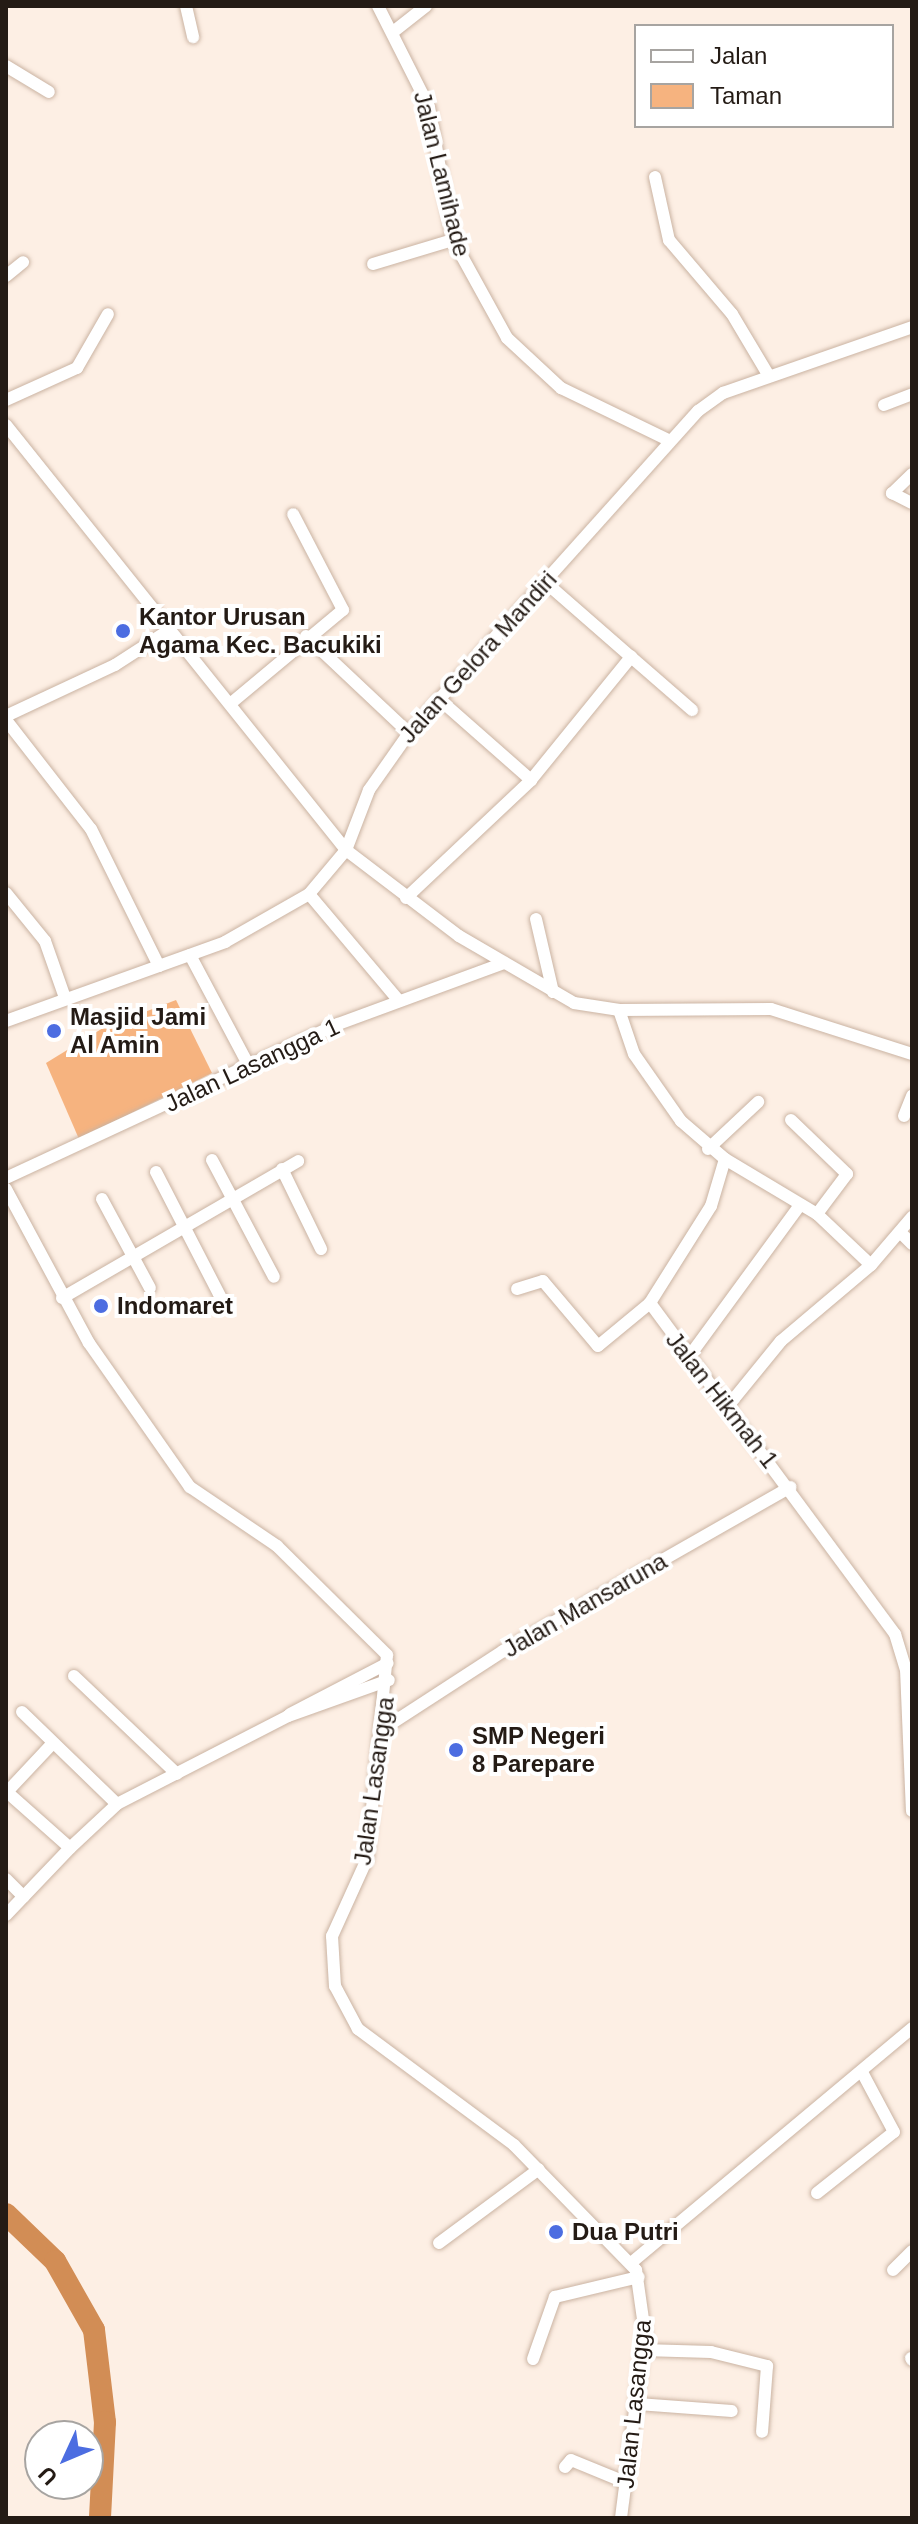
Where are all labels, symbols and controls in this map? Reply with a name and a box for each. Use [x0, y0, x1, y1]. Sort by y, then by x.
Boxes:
legend [634, 24, 894, 128]
text: Jalan [710, 42, 767, 69]
text: Taman [710, 82, 782, 109]
street label: Jalan Lamihade [408, 88, 476, 260]
street label: Jalan Gelora Mandiri [393, 565, 563, 749]
place label: Kantor Urusan Agama Kec. Bacukiki [139, 603, 382, 659]
marker: Kantor Urusan Agama Kec. Bacukiki [114, 622, 132, 640]
place label: Masjid Jami Al Amin [70, 1003, 206, 1059]
street label: Jalan Lasangga 1 [160, 1012, 344, 1118]
marker: Masjid Jami Al Amin [45, 1022, 63, 1040]
place label: Indomaret [117, 1292, 233, 1320]
marker: Indomaret [92, 1297, 110, 1315]
street label: Jalan Hikmah 1 [660, 1326, 784, 1474]
street label: Jalan Mansaruna [498, 1547, 672, 1663]
street label: Jalan Lasangga [348, 1695, 400, 1867]
place label: SMP Negeri 8 Parepare [472, 1722, 605, 1778]
marker: SMP Negeri 8 Parepare [447, 1741, 465, 1759]
place label: Dua Putri [572, 2218, 679, 2246]
marker: Dua Putri [547, 2223, 565, 2241]
street label: Jalan Lasangga [611, 2318, 657, 2490]
north arrow [24, 2420, 104, 2500]
text: U [33, 2461, 62, 2490]

